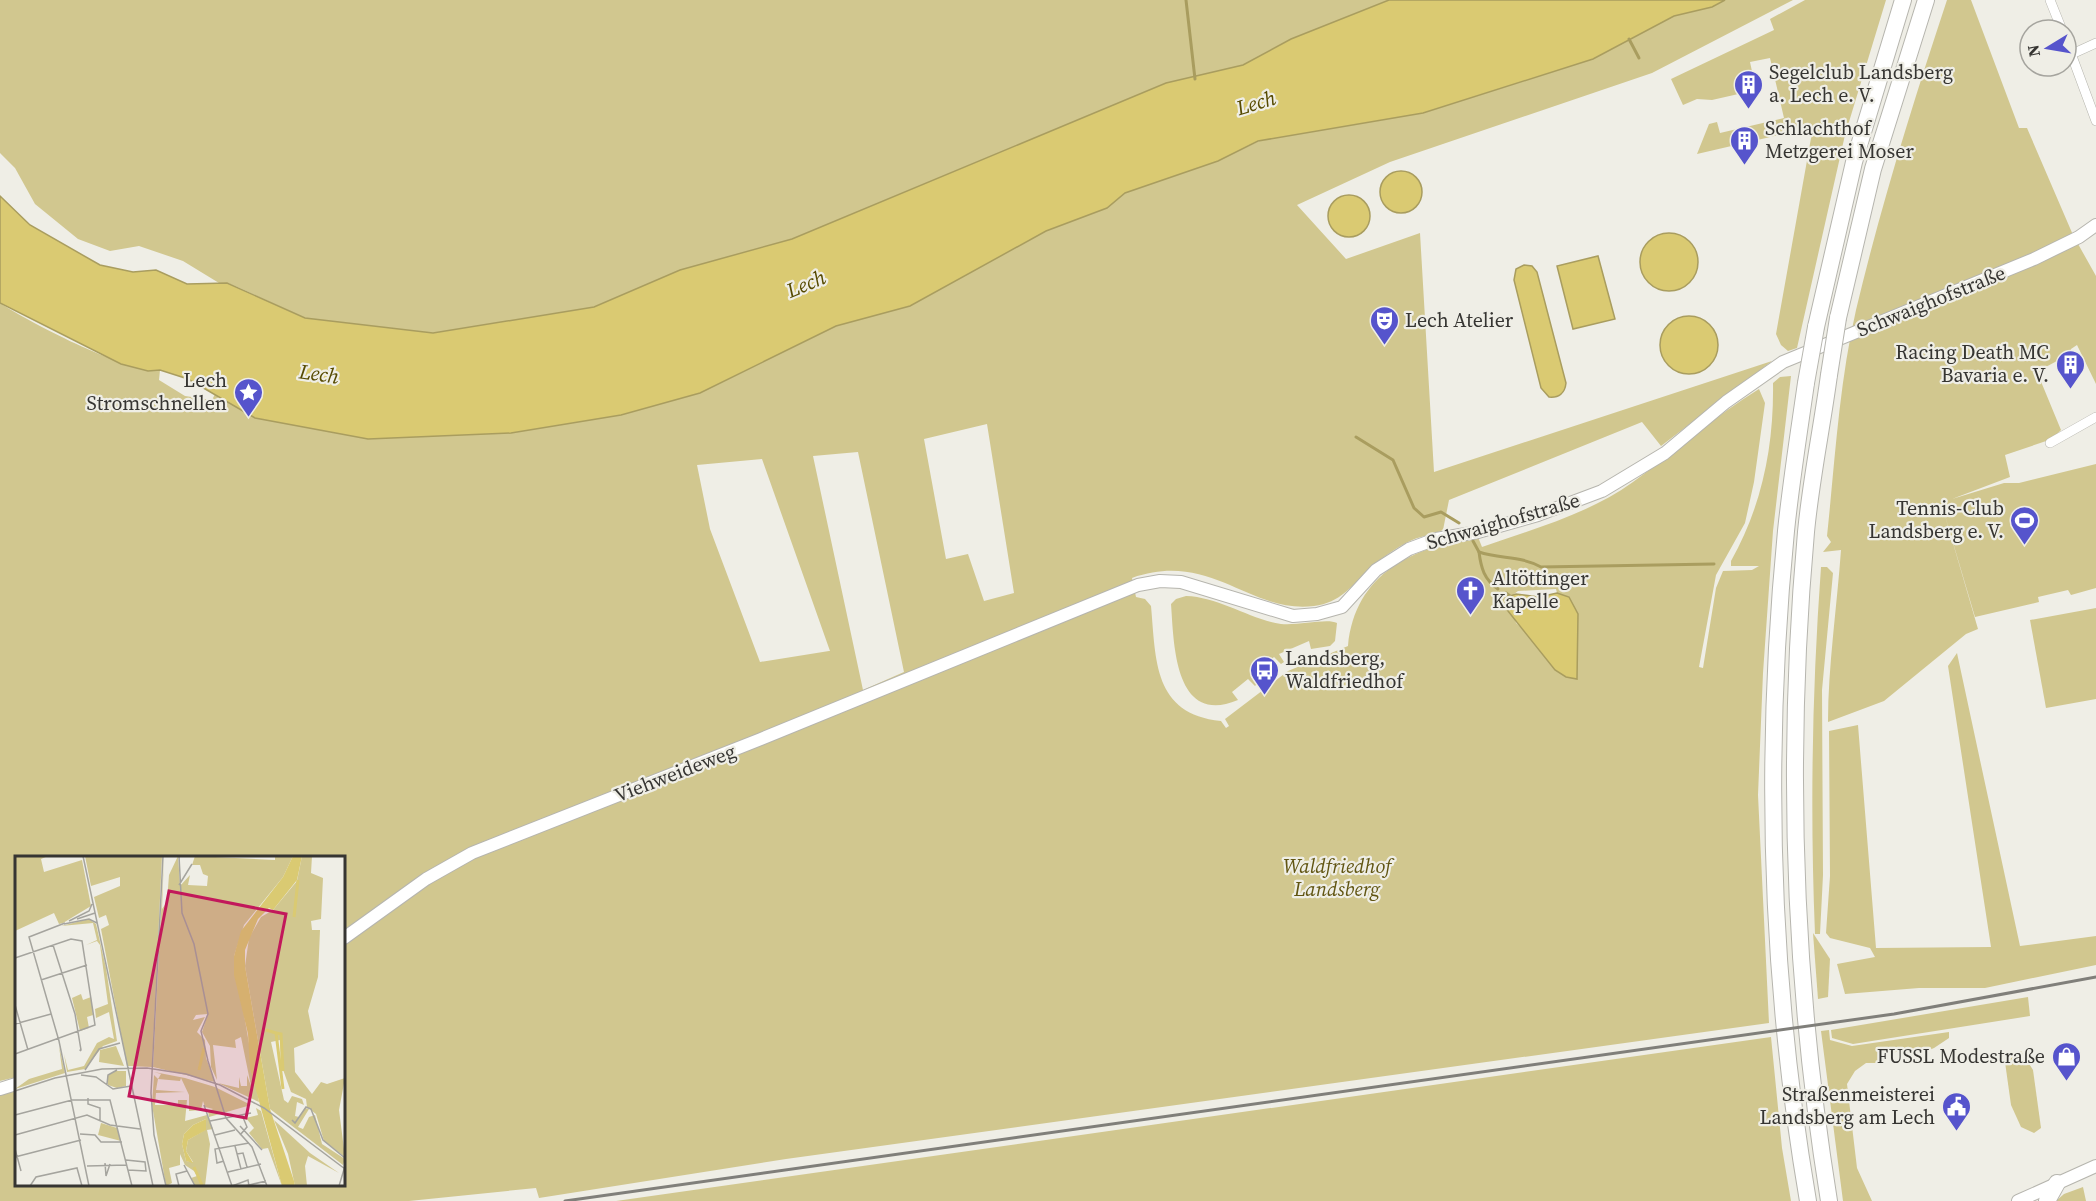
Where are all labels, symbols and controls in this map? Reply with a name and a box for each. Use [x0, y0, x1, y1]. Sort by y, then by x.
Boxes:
north arrow [2018, 18, 2078, 78]
text: N [2021, 43, 2045, 59]
place label: Segelclub Landsberg a. Lech e. V. [1769, 58, 1953, 109]
building icon: Segelclub Landsberg a. Lech e. V. [1732, 68, 1764, 110]
water label: Lech [1232, 83, 1280, 123]
place label: Schlachthof Metzgerei Moser [1765, 114, 1914, 165]
building icon: Schlachthof Metzgerei Moser [1728, 124, 1760, 166]
street label: Schwaighofstraße [1852, 258, 2010, 344]
water label: Lech [781, 262, 830, 305]
theatre icon: Lech Atelier [1368, 304, 1400, 346]
place label: Lech Atelier [1405, 306, 1514, 334]
place label: Racing Death MC Bavaria e. V. [1895, 338, 2049, 389]
building icon: Racing Death MC Bavaria e. V. [2054, 348, 2086, 390]
water label: Lech [296, 356, 341, 391]
place label: Lech Stromschnellen [87, 366, 227, 417]
place icon: Lech Stromschnellen [232, 376, 264, 418]
street label: Schwaighofstraße [1423, 486, 1583, 556]
place label: Tennis-Club Landsberg e. V. [1869, 494, 2004, 545]
sports icon: Tennis-Club Landsberg e. V. [2009, 504, 2041, 546]
place label: Altöttinger Kapelle [1492, 564, 1589, 615]
church icon: Altöttinger Kapelle [1455, 574, 1487, 616]
place label: Landsberg, Waldfriedhof [1285, 644, 1405, 695]
bus stop icon: Landsberg, Waldfriedhof [1248, 654, 1280, 696]
street label: Viehweideweg [610, 737, 740, 809]
park label: Waldfriedhof Landsberg [1283, 852, 1395, 903]
inset map [15, 856, 345, 1186]
shop icon: FUSSL Modestraße [2050, 1040, 2082, 1082]
place label: FUSSL Modestraße [1877, 1042, 2045, 1070]
place label: Straßenmeisterei Landsberg am Lech [1760, 1080, 1935, 1131]
public building icon: Straßenmeisterei Landsberg am Lech [1940, 1090, 1972, 1132]

